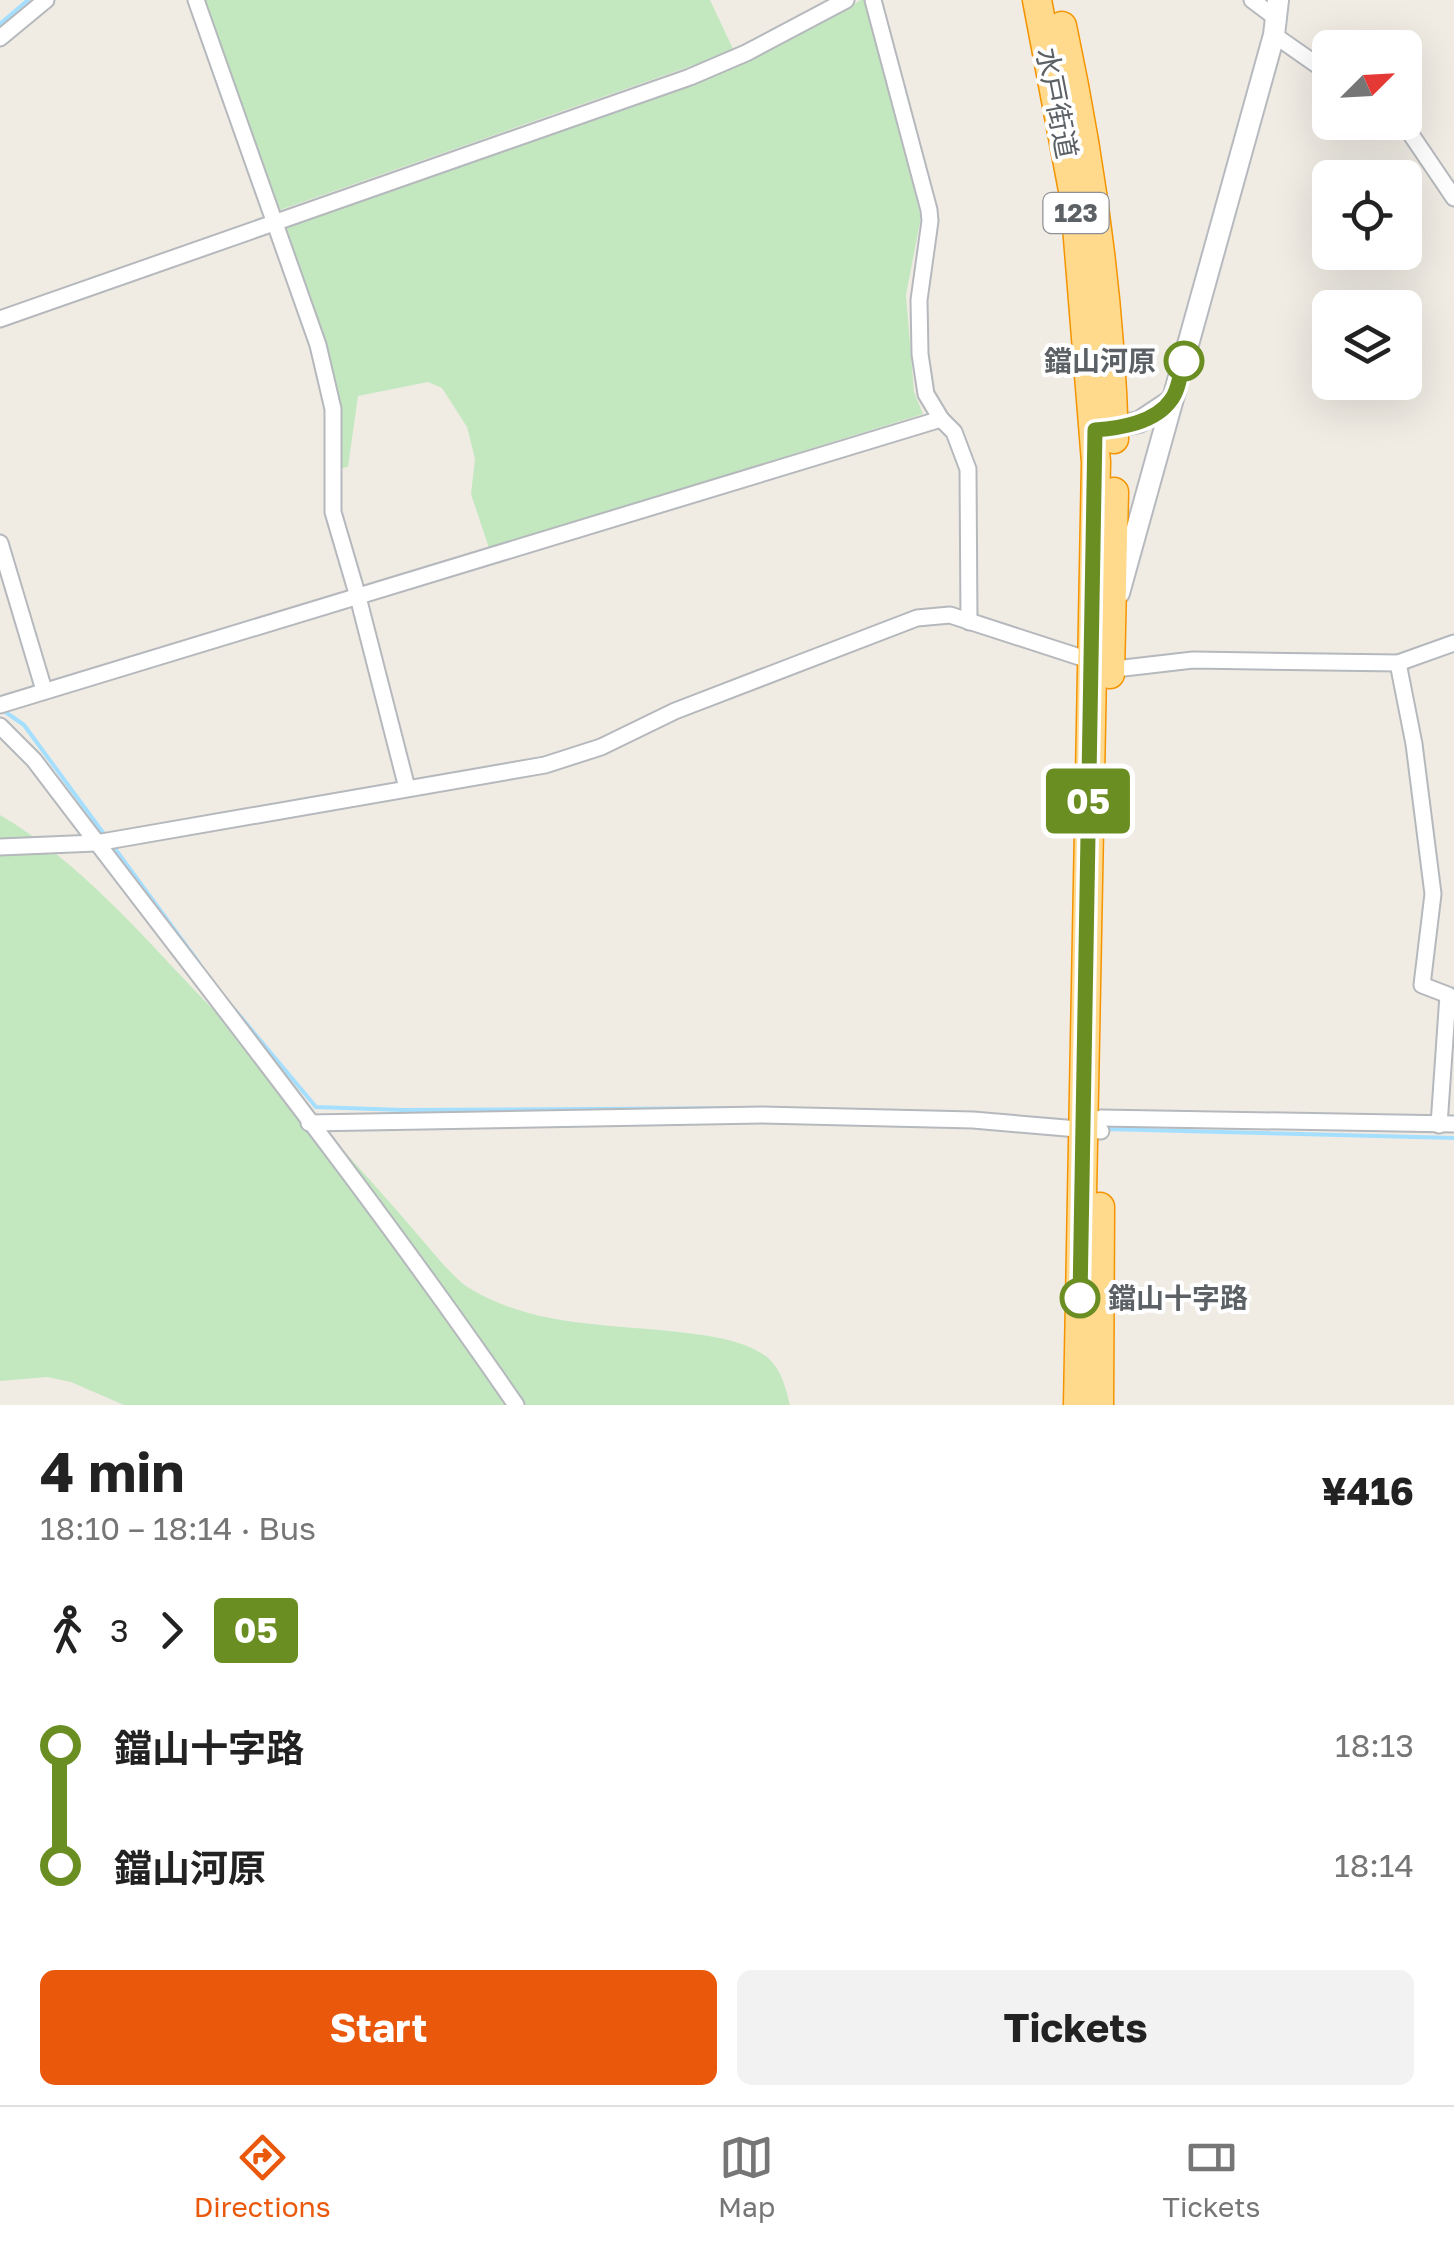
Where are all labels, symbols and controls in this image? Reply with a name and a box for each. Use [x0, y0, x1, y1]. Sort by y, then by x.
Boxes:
north arrow [1312, 30, 1422, 140]
map controls [1312, 30, 1422, 400]
street label: 水戸街道 [1031, 45, 1084, 161]
button: locate [1312, 160, 1422, 270]
road number: 123 [1044, 193, 1108, 233]
button: layers [1312, 290, 1422, 400]
marker: 鐺山河原 [1165, 342, 1203, 380]
place label: 鐺山河原 [1044, 344, 1156, 377]
line badge: 05 [1043, 768, 1133, 834]
text: 05 [1066, 780, 1110, 822]
marker: 鐺山十字路 [1061, 1279, 1099, 1317]
place label: 鐺山十字路 [1108, 1281, 1248, 1314]
text: 4 min [40, 1438, 185, 1504]
text: ¥416 [1321, 1468, 1414, 1513]
text: 18:10 – 18:14 · Bus [40, 1509, 316, 1547]
icon: walk [40, 1603, 95, 1658]
icon: forward [144, 1603, 199, 1658]
text: 05 [234, 1609, 278, 1651]
text: 3 [110, 1611, 129, 1649]
text: 鐺山十字路 [114, 1725, 304, 1770]
text: 18:13 [1335, 1726, 1414, 1764]
text: 鐺山河原 [114, 1845, 266, 1890]
text: 18:14 [1334, 1846, 1414, 1884]
button: Start [40, 1970, 717, 2085]
button: Tickets [737, 1970, 1414, 2085]
tab: Directions [194, 2130, 331, 2223]
tab: Map [718, 2130, 775, 2223]
tab: Tickets [1163, 2130, 1260, 2223]

